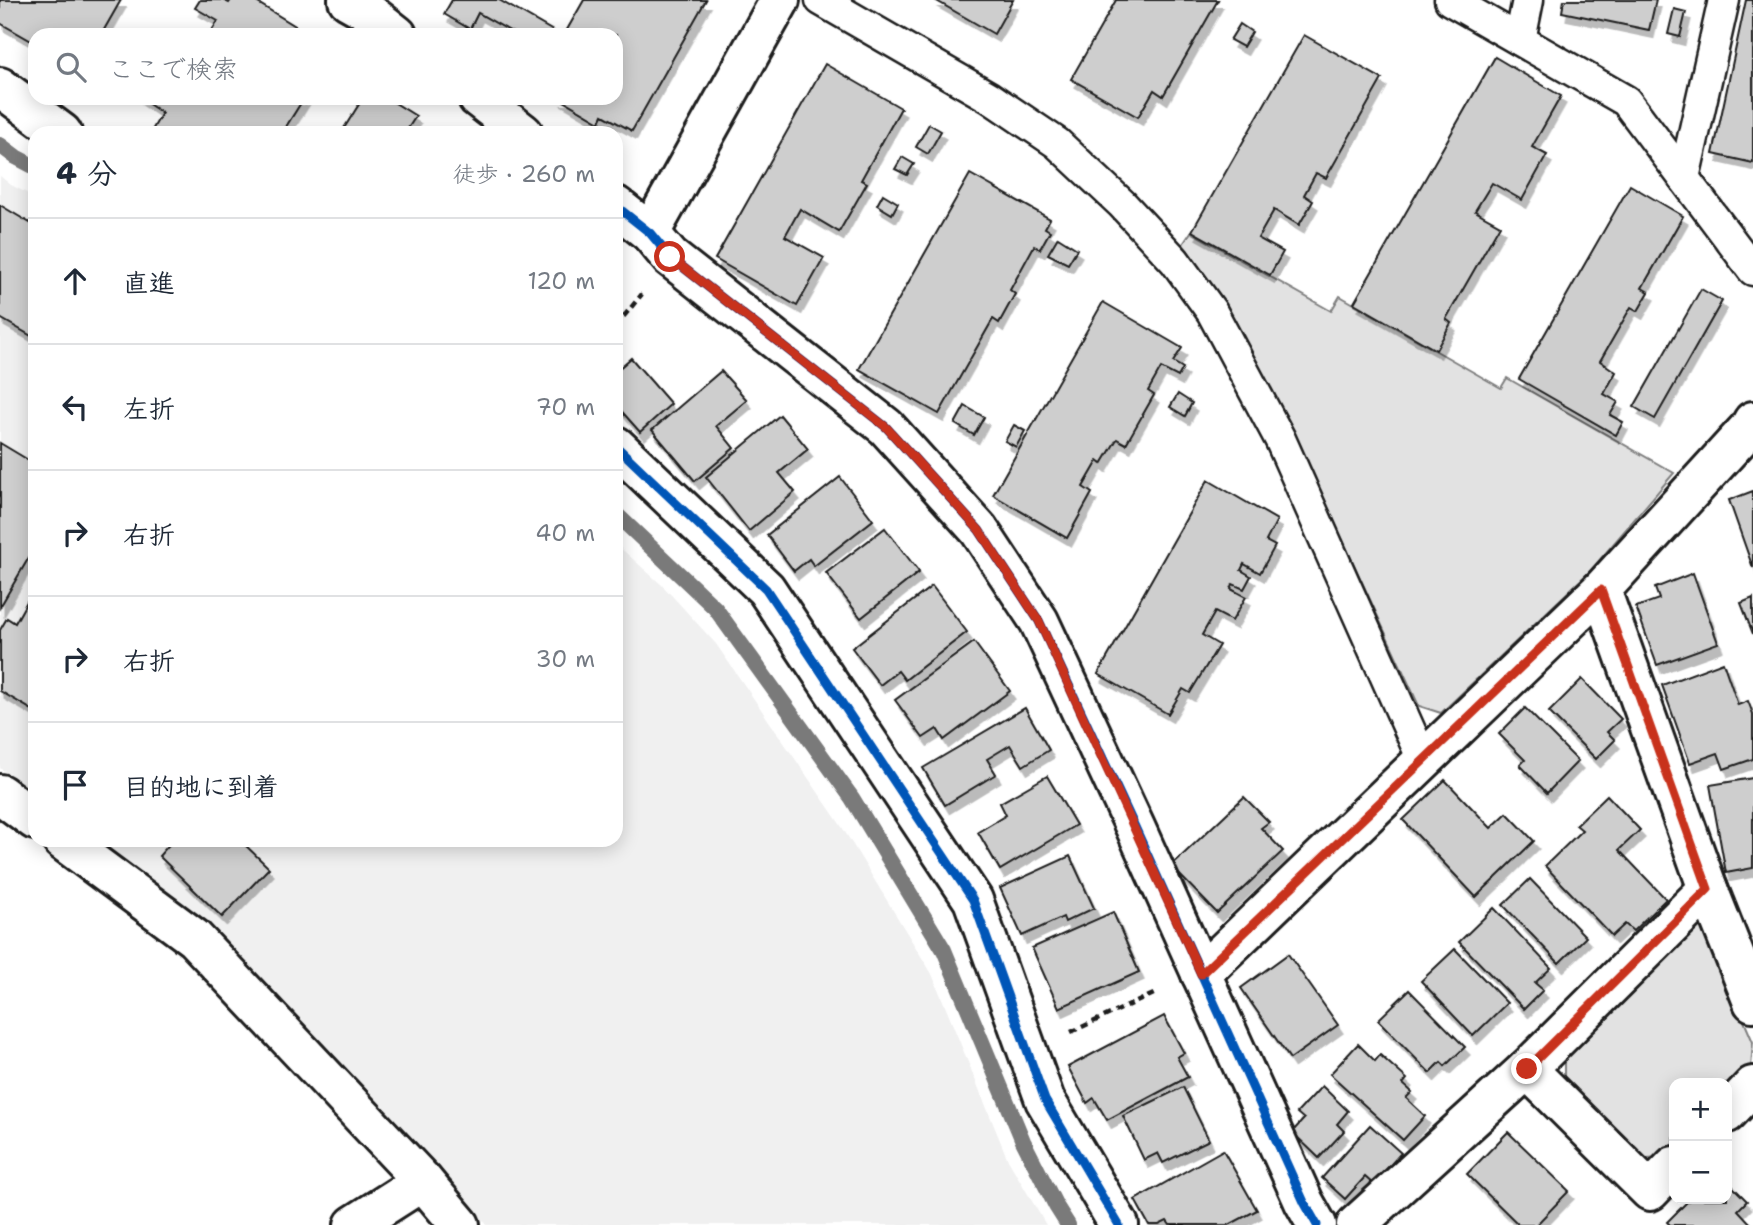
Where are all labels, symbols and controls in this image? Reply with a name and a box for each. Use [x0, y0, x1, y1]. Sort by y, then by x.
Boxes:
search box [28, 28, 623, 105]
icon: search [52, 48, 90, 86]
text: ここで検索 [108, 51, 238, 86]
text: 4 分 [56, 153, 117, 194]
text: 徒歩 · 260 m [452, 159, 595, 189]
route start [654, 241, 685, 272]
icon: ahead [56, 262, 94, 300]
text: 直進 [123, 265, 175, 300]
text: 120 m [527, 266, 595, 296]
icon: left [56, 388, 94, 426]
text: 左折 [123, 391, 175, 426]
text: 70 m [536, 392, 595, 422]
icon: right [56, 514, 94, 552]
text: 右折 [123, 517, 175, 552]
text: 40 m [535, 518, 595, 548]
icon: right [56, 640, 94, 678]
text: 右折 [123, 643, 175, 678]
text: 30 m [536, 644, 595, 674]
icon: arrive [56, 766, 94, 804]
text: 目的地に到着 [123, 769, 279, 804]
route end [1511, 1053, 1542, 1084]
map controls [1669, 1078, 1732, 1204]
button: + [1669, 1078, 1732, 1141]
button: − [1669, 1141, 1732, 1204]

